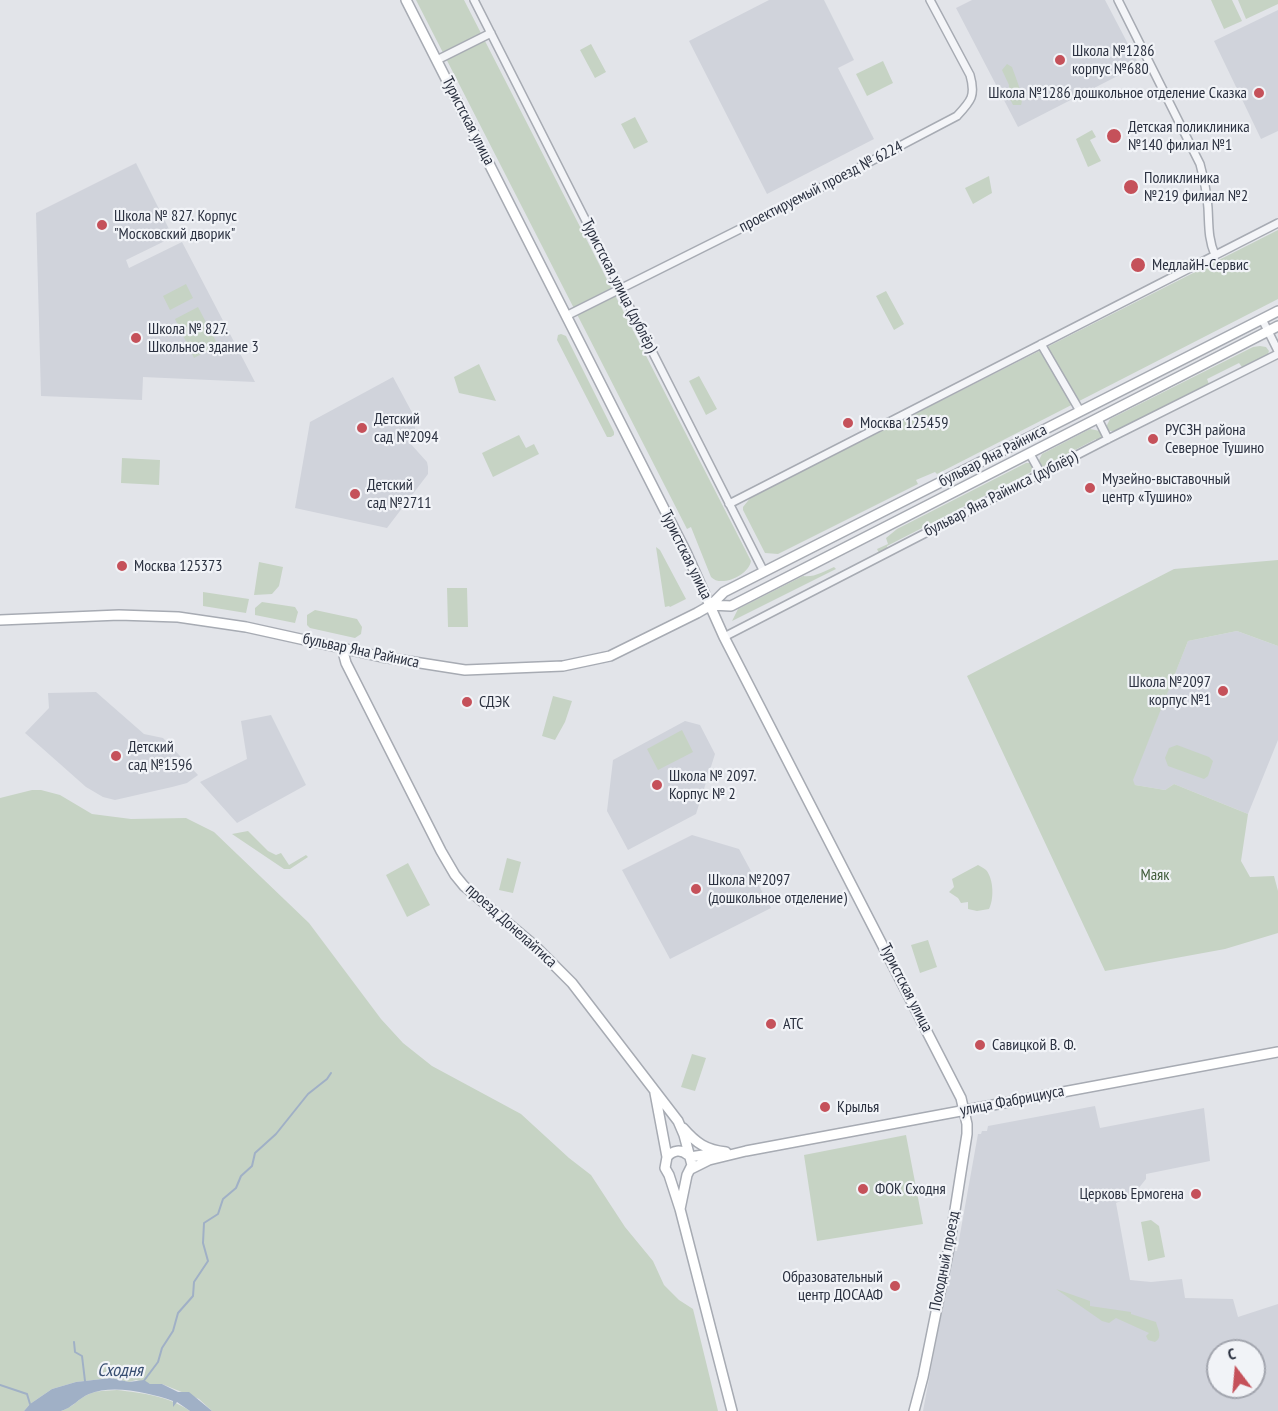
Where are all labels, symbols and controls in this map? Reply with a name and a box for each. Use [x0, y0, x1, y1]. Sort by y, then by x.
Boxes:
place label: Школа №1286 корпус №680 [1072, 41, 1154, 79]
marker: Школа №1286 корпус №680 [1053, 53, 1067, 67]
street label: Туристская улица [438, 74, 498, 168]
place label: Школа №1286 дошкольное отделение Сказка [988, 83, 1247, 103]
marker: Школа №1286 дошкольное отделение Сказка [1252, 86, 1266, 100]
place label: Детская поликлиника №140 филиал №1 [1128, 117, 1250, 155]
marker: Детская поликлиника №140 филиал №1 [1105, 127, 1123, 145]
street label: проектируемый проезд № 6224 [736, 137, 906, 237]
place label: Поликлиника №219 филиал №2 [1144, 168, 1248, 206]
marker: Поликлиника №219 филиал №2 [1122, 178, 1140, 196]
place label: Школа № 827. Корпус "Московский дворик" [114, 206, 237, 244]
street label: Туристская улица (дублёр) [577, 216, 661, 356]
marker: Школа № 827. Корпус "Московский дворик" [95, 218, 109, 232]
place label: МедлайН-Сервис [1152, 255, 1249, 275]
marker: МедлайН-Сервис [1129, 256, 1147, 274]
place label: Школа № 827. Школьное здание 3 [148, 319, 259, 357]
marker: Школа № 827. Школьное здание 3 [129, 331, 143, 345]
place label: Детский сад №2094 [374, 409, 439, 447]
place label: Москва 125459 [860, 413, 948, 433]
marker: Москва 125459 [841, 416, 855, 430]
street label: бульвар Яна Райниса [936, 420, 1050, 492]
place label: РУСЗН района Северное Тушино [1165, 420, 1264, 458]
marker: Детский сад №2094 [355, 421, 369, 435]
marker: РУСЗН района Северное Тушино [1146, 432, 1160, 446]
street label: бульвар Яна Райниса (дублёр) [921, 447, 1081, 541]
place label: Музейно-выставочный центр «Тушино» [1102, 469, 1230, 507]
place label: Детский сад №2711 [367, 475, 432, 513]
marker: Музейно-выставочный центр «Тушино» [1083, 481, 1097, 495]
marker: Детский сад №2711 [348, 487, 362, 501]
street label: Туристская улица [656, 507, 716, 603]
place label: Москва 125373 [134, 556, 222, 576]
marker: Москва 125373 [115, 559, 129, 573]
street label: бульвар Яна Райниса [301, 629, 421, 673]
place label: Школа №2097 корпус №1 [1129, 672, 1211, 710]
marker: Школа №2097 корпус №1 [1216, 684, 1230, 698]
place label: СДЭК [479, 692, 510, 712]
marker: СДЭК [460, 695, 474, 709]
place label: Детский сад №1596 [128, 737, 193, 775]
marker: Детский сад №1596 [109, 749, 123, 763]
place label: Школа № 2097. Корпус № 2 [669, 766, 756, 804]
marker: Школа № 2097. Корпус № 2 [650, 778, 664, 792]
park label: Маяк [1141, 865, 1169, 885]
place label: Школа №2097 (дошкольное отделение) [708, 870, 847, 908]
street label: проезд Донелайтиса [461, 880, 561, 972]
marker: Школа №2097 (дошкольное отделение) [689, 882, 703, 896]
street label: Туристская улица [876, 941, 936, 1035]
place label: АТС [783, 1014, 804, 1034]
marker: АТС [764, 1017, 778, 1031]
place label: Савицкой В. Ф. [992, 1035, 1076, 1055]
marker: Савицкой В. Ф. [973, 1038, 987, 1052]
street label: улица Фабрициуса [958, 1081, 1066, 1121]
place label: Крылья [837, 1097, 879, 1117]
marker: Крылья [818, 1100, 832, 1114]
place label: ФОК Сходня [875, 1179, 946, 1199]
marker: ФОК Сходня [856, 1182, 870, 1196]
place label: Церковь Ермогена [1079, 1184, 1184, 1204]
marker: Церковь Ермогена [1189, 1187, 1203, 1201]
street label: Походный проезд [926, 1209, 964, 1313]
place label: Образовательный центр ДОСААФ [782, 1267, 883, 1305]
marker: Образовательный центр ДОСААФ [888, 1279, 902, 1293]
north arrow [1206, 1339, 1266, 1399]
text: С [1225, 1343, 1238, 1364]
water label: Сходня [97, 1360, 143, 1382]

